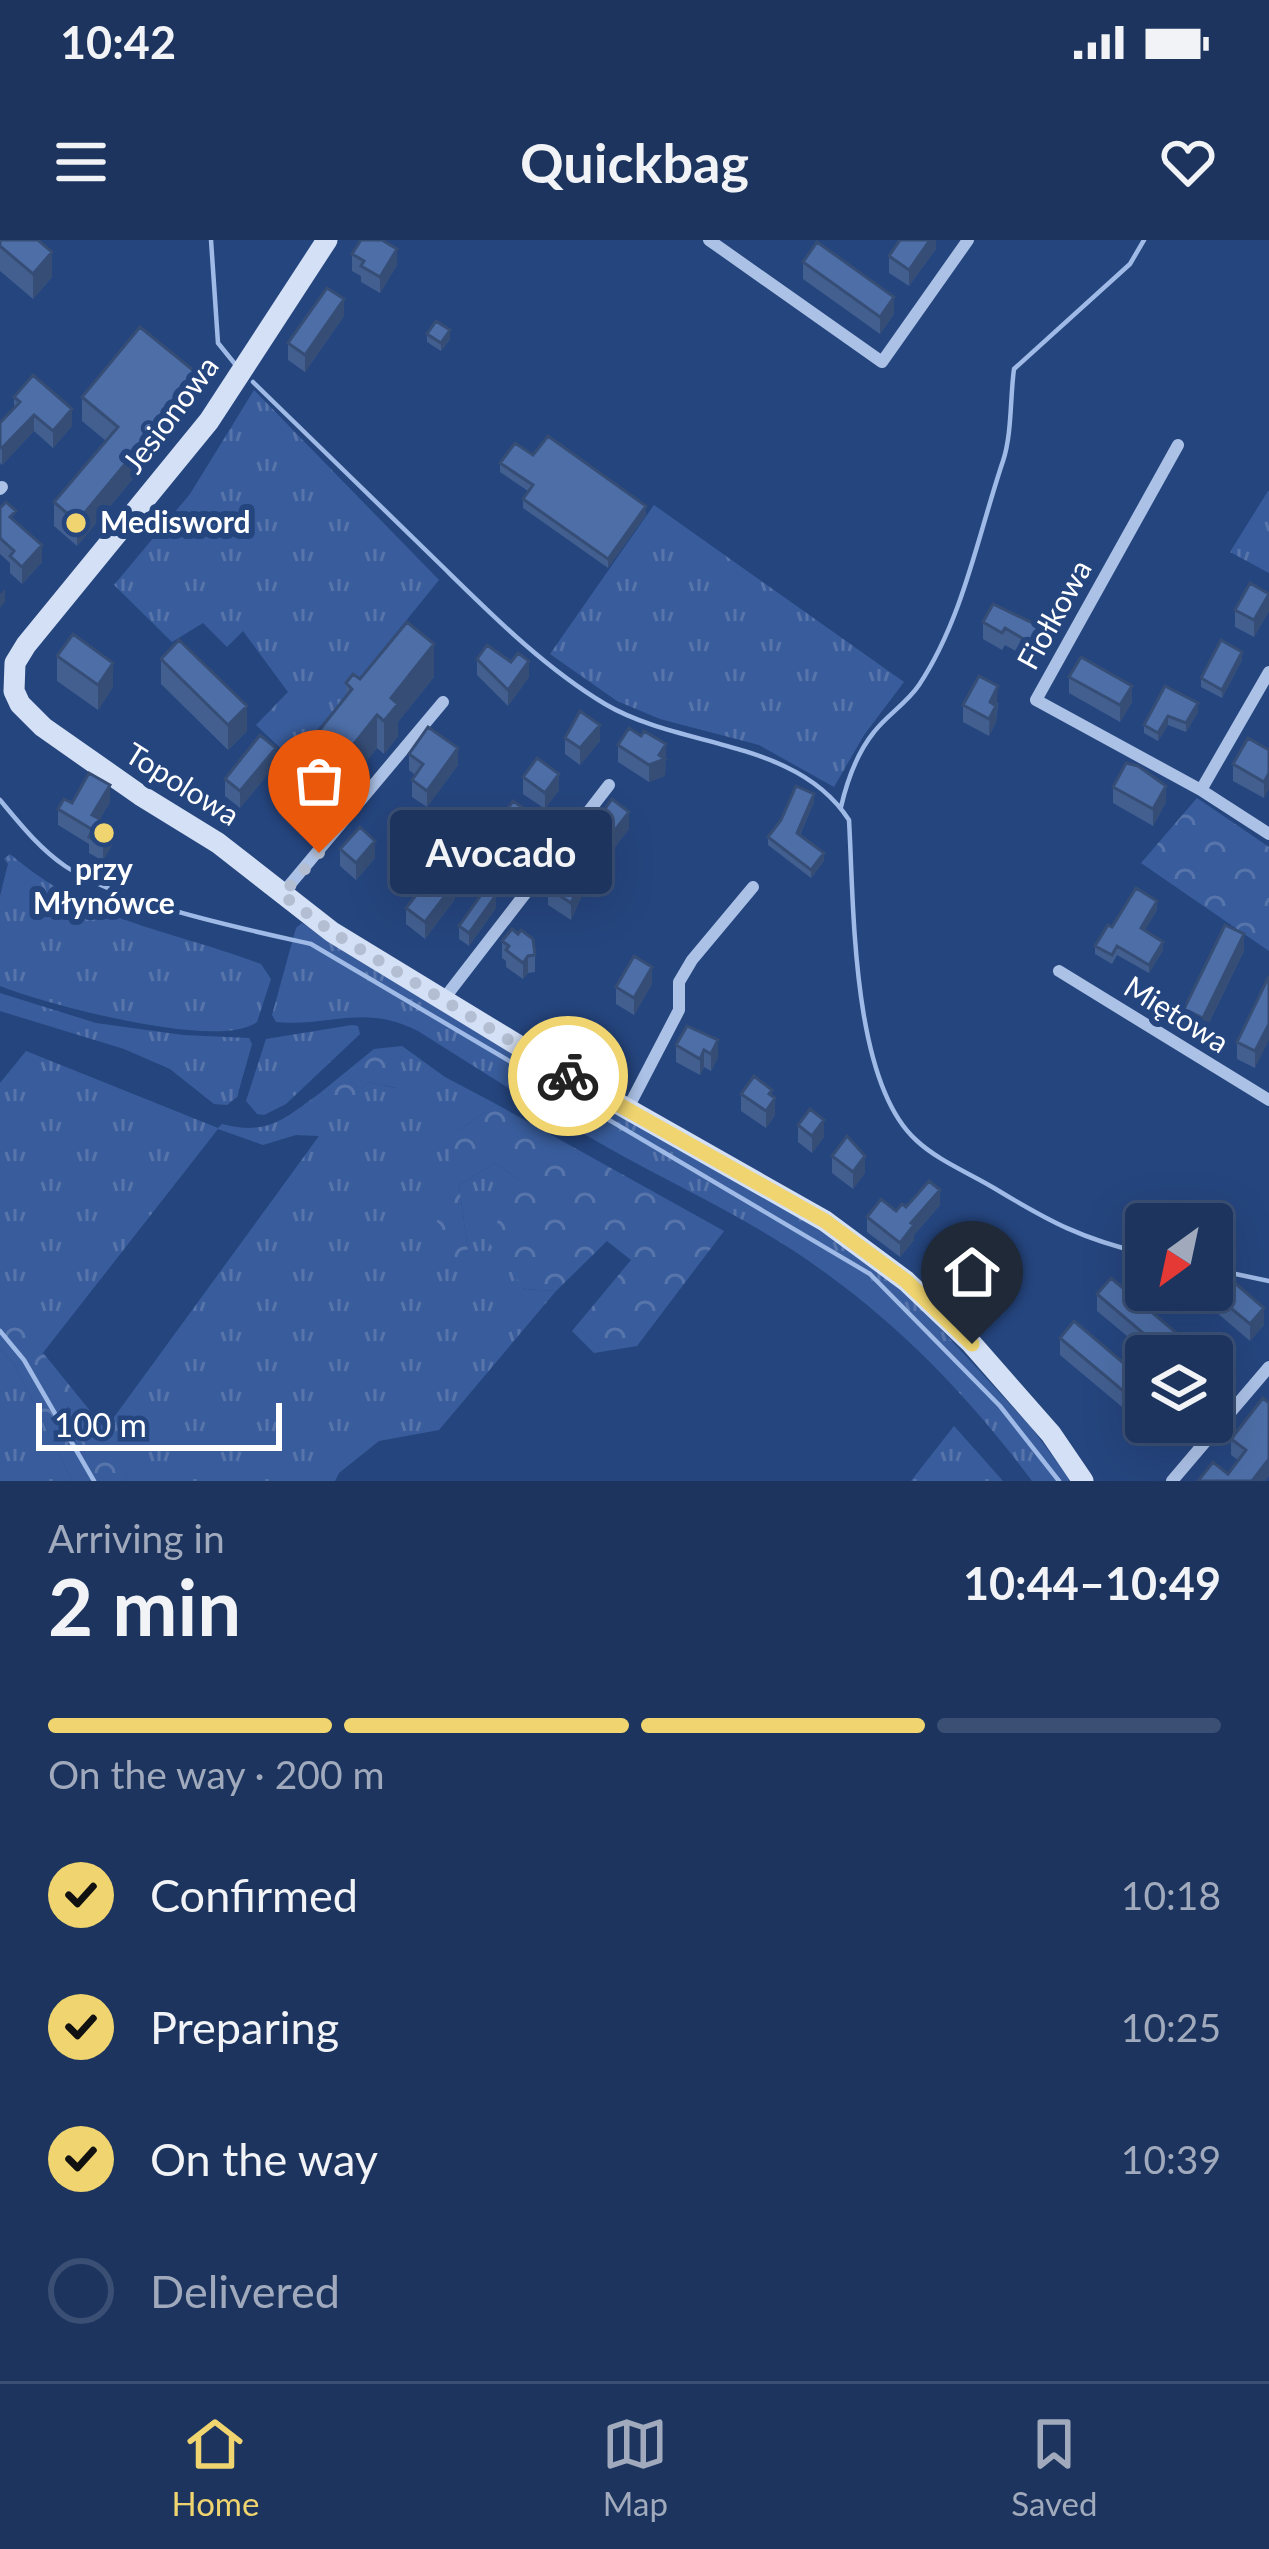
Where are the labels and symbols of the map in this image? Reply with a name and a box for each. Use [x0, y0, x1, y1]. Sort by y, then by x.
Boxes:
street label: Jesionowa [114, 348, 225, 479]
place label: Medisword [100, 503, 251, 539]
marker: Medisword [63, 510, 89, 536]
street label: Fiołkowa [1008, 553, 1098, 675]
pin [268, 730, 370, 853]
street label: Topolowa [120, 734, 246, 832]
callout: Avocado [391, 811, 613, 895]
marker: przy Młynówce [91, 820, 117, 846]
place label: przy Młynówce [33, 850, 175, 920]
street label: Miętowa [1118, 967, 1236, 1059]
courier [508, 1016, 628, 1136]
north arrow [1125, 1203, 1233, 1311]
pin [921, 1221, 1023, 1344]
scale bar [36, 1397, 282, 1450]

